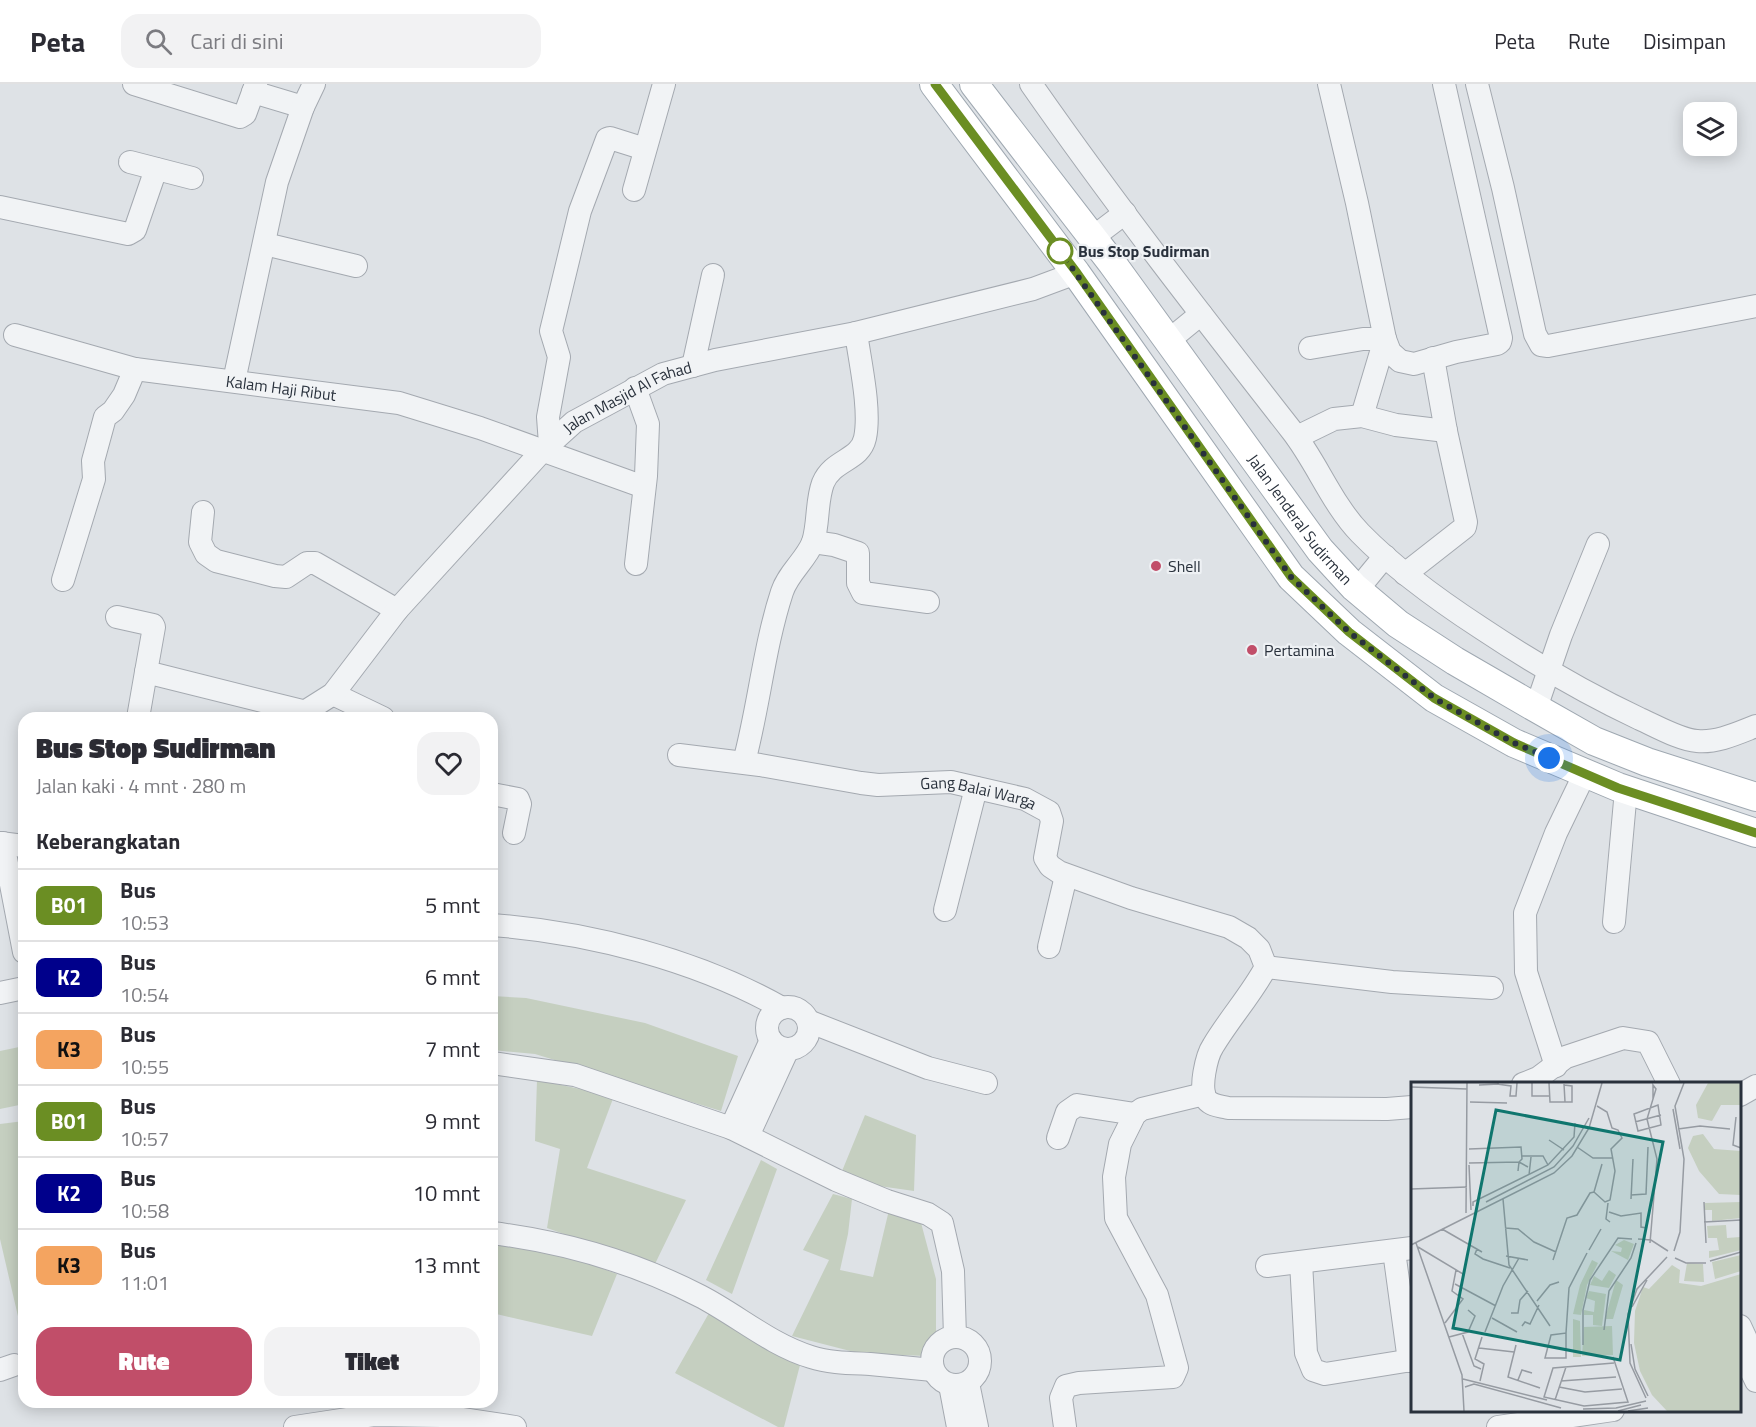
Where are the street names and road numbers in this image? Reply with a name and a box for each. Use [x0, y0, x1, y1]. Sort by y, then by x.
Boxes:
street label: Jalan Masjid Al Fahad [557, 355, 694, 439]
street label: Kalam Haji Ribut [224, 369, 338, 407]
street label: Jalan Jenderal Sudirman [1242, 449, 1358, 590]
street label: Gang Balai Warga [920, 770, 1041, 815]

